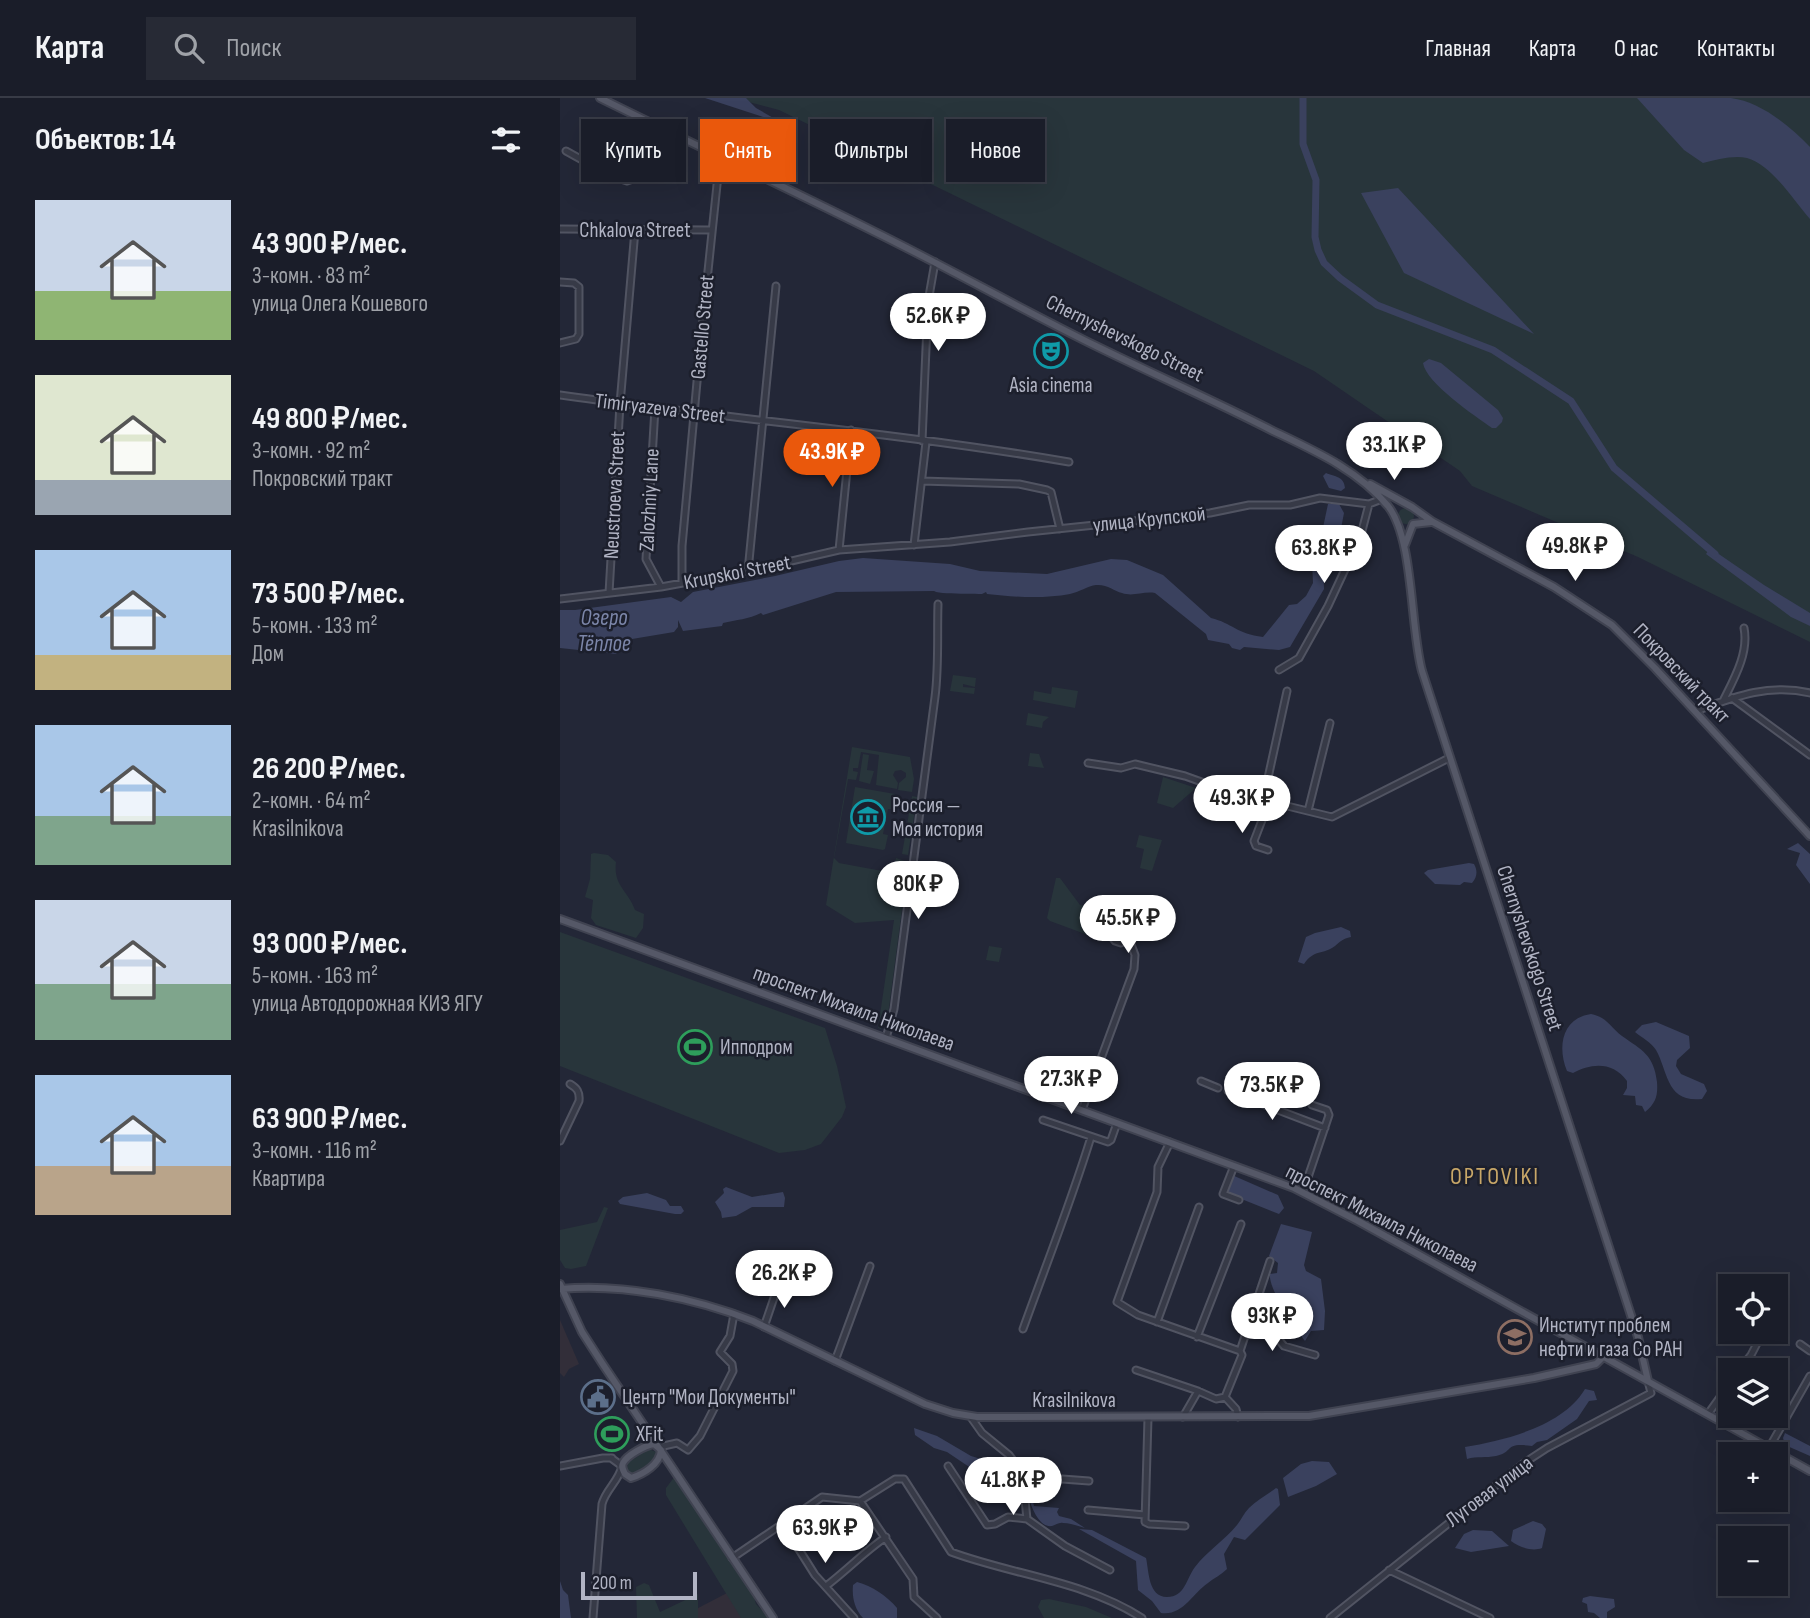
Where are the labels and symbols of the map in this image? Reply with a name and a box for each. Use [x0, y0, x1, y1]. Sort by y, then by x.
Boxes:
street label: Chkalova Street [579, 218, 691, 243]
street label: Gastello Street [685, 274, 720, 380]
street label: Chernyshevskogo Street [1042, 289, 1208, 387]
pin: 52.6K ₽ [873, 294, 1003, 353]
theatre icon: Asia cinema [1032, 332, 1070, 370]
place label: Asia cinema [1008, 373, 1093, 398]
street label: Timiryazeva Street [593, 388, 726, 429]
pin: 33.1K ₽ [1329, 422, 1459, 482]
street label: Neustroeva Street [599, 430, 630, 560]
pin: 43.9K ₽ [767, 430, 897, 489]
street label: Zalozhniy Lane [634, 448, 665, 552]
street label: улица Крупской [1091, 501, 1207, 538]
pin: 49.8K ₽ [1510, 524, 1640, 583]
pin: 63.8K ₽ [1259, 526, 1389, 585]
street label: Krupskoi Street [682, 550, 793, 595]
water label: Озеро Тёплое [577, 604, 631, 658]
street label: Покровский тракт [1628, 618, 1735, 728]
pin: 49.3K ₽ [1177, 776, 1307, 835]
place label: Россия — Моя история [892, 793, 983, 842]
museum icon: Россия — Моя история [849, 798, 887, 836]
pin: 80K ₽ [869, 862, 967, 921]
street label: Chernyshevskogo Street [1491, 862, 1568, 1034]
pin: 45.5K ₽ [1063, 896, 1193, 955]
street label: проспект Михаила Николаева [750, 960, 958, 1057]
sports icon: Ипподром [676, 1028, 714, 1066]
place label: Ипподром [720, 1035, 793, 1060]
pin: 27.3K ₽ [1006, 1056, 1136, 1116]
pin: 73.5K ₽ [1207, 1062, 1337, 1122]
street label: проспект Михаила Николаева [1281, 1159, 1482, 1278]
district label: OPTOVIKI [1450, 1162, 1540, 1191]
pin: 26.2K ₽ [719, 1250, 849, 1310]
pin: 93K ₽ [1223, 1294, 1321, 1353]
place label: Институт проблем нефти и газа Со РАН [1539, 1313, 1683, 1362]
school or university icon: Институт проблем нефти и газа Со РАН [1496, 1318, 1534, 1356]
public building icon: Центр "Мои Документы" [579, 1378, 617, 1416]
place label: Центр "Мои Документы" [622, 1385, 796, 1410]
street label: Krasilnikova [1032, 1388, 1116, 1413]
sports icon: XFit [593, 1415, 631, 1453]
place label: XFit [635, 1422, 663, 1447]
street label: Луговая улица [1441, 1451, 1538, 1532]
pin: 41.8K ₽ [948, 1458, 1078, 1517]
pin: 63.9K ₽ [760, 1506, 890, 1565]
scale bar [581, 1569, 696, 1601]

